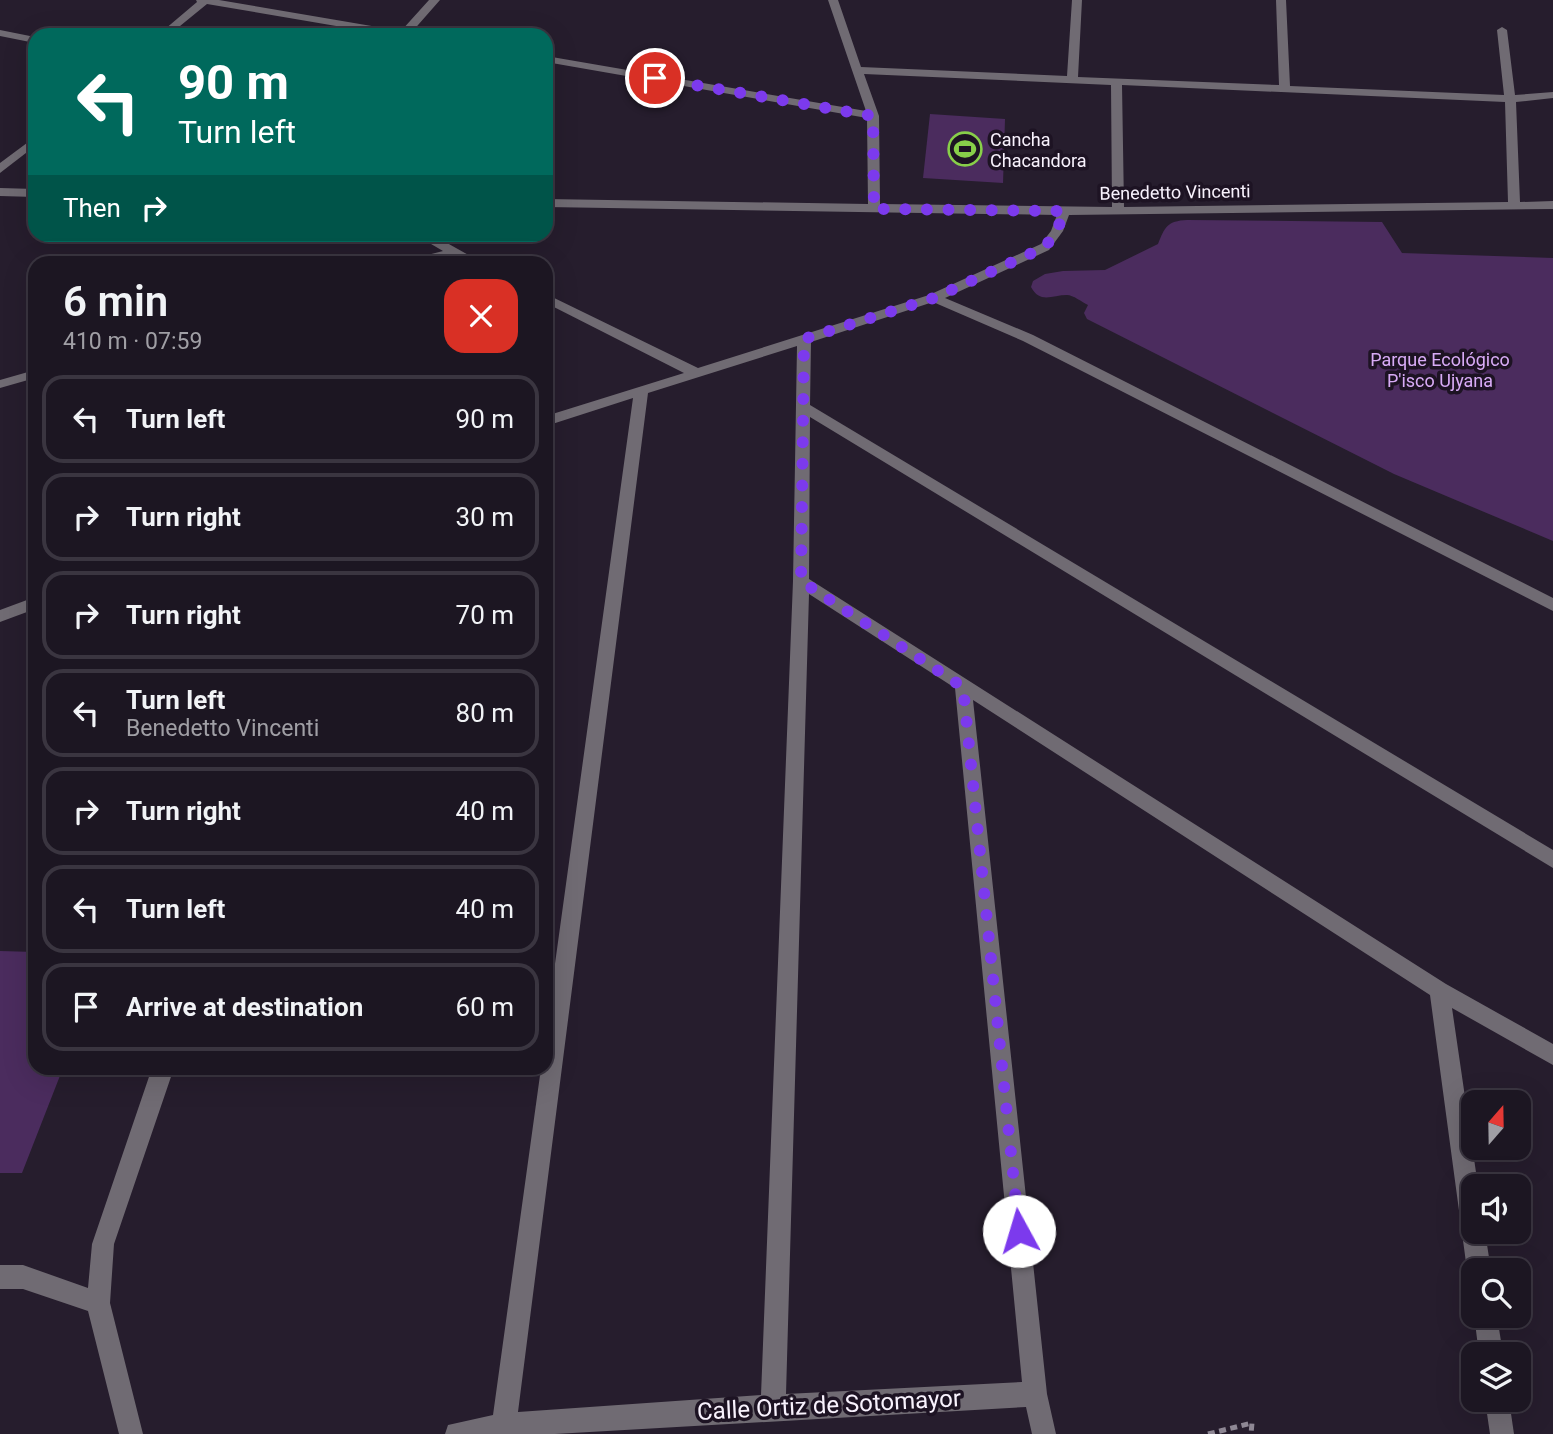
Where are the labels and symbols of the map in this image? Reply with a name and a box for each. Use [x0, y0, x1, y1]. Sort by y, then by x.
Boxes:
pin [625, 48, 685, 108]
place label: Cancha Chacandora [990, 129, 1087, 171]
sports icon: Cancha Chacandora [946, 130, 984, 168]
street label: Benedetto Vincenti [1099, 180, 1251, 204]
park label: Parque Ecológico P'isco Ujyana [1370, 349, 1510, 391]
north arrow [1461, 1090, 1531, 1160]
position arrow [982, 1194, 1056, 1268]
street label: Calle Ortiz de Sotomayor [696, 1384, 962, 1426]

